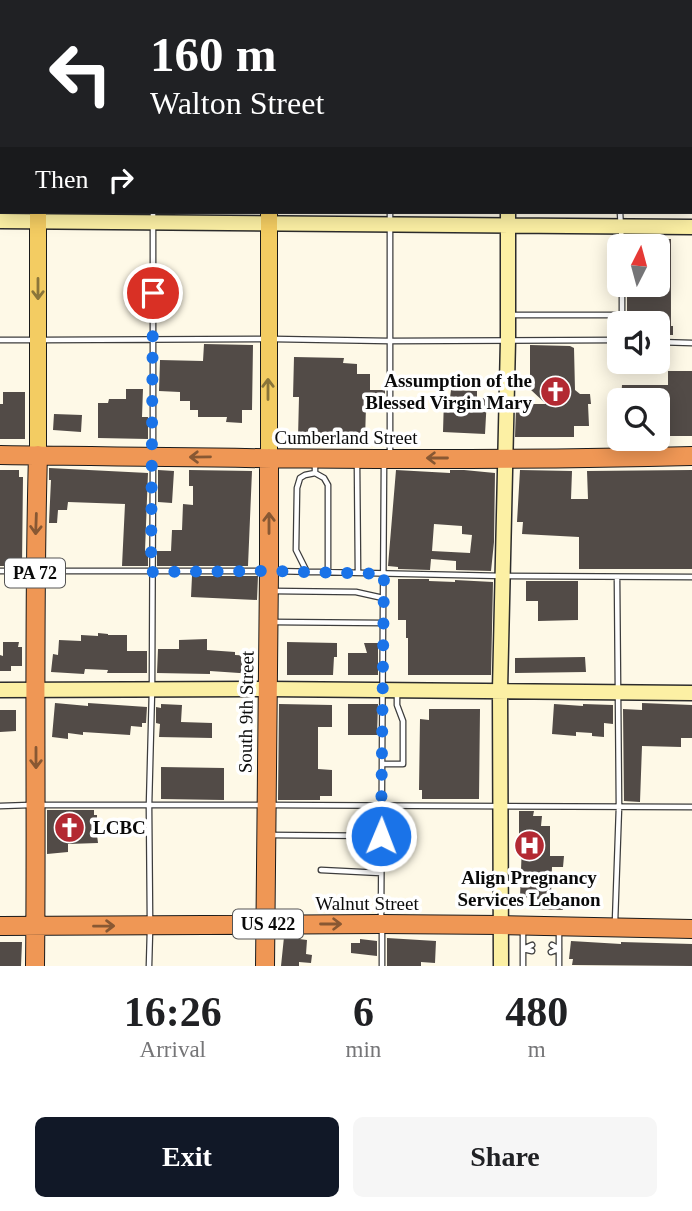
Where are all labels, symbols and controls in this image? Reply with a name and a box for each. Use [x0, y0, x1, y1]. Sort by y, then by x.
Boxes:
text: 160 m [150, 27, 277, 82]
icon: left [35, 28, 126, 119]
text: Walton Street [150, 85, 324, 121]
icon: right [102, 161, 140, 199]
text: Then [35, 165, 88, 194]
north arrow [607, 234, 670, 298]
map controls [607, 234, 670, 451]
pin [123, 263, 183, 323]
icon: arrive [134, 274, 172, 312]
one-way arrow [31, 278, 45, 301]
button: sound [607, 311, 670, 374]
place label: Assumption of the Blessed Virgin Mary [365, 370, 532, 413]
church icon: Assumption of the Blessed Virgin Mary [538, 374, 572, 408]
one-way arrow [261, 378, 275, 401]
button: search [607, 388, 670, 451]
street label: Cumberland Street [275, 427, 418, 448]
one-way arrow [189, 450, 212, 464]
one-way arrow [426, 451, 449, 465]
one-way arrow [262, 511, 276, 534]
one-way arrow [29, 512, 43, 535]
road number: PA 72 [5, 558, 65, 588]
street label: South 9th Street [234, 650, 258, 773]
one-way arrow [29, 747, 43, 770]
position arrow [344, 799, 418, 873]
church icon: LCBC [53, 810, 87, 844]
place label: LCBC [93, 817, 146, 838]
hospital icon: Align Pregnancy Services Lebanon [512, 829, 546, 863]
place label: Align Pregnancy Services Lebanon [457, 867, 601, 910]
street label: Walnut Street [315, 893, 419, 914]
road number: US 422 [233, 909, 303, 939]
one-way arrow [320, 917, 343, 931]
one-way arrow [92, 919, 115, 932]
text: 16:26 [124, 989, 222, 1035]
text: 6 [353, 989, 374, 1035]
text: 480 [505, 989, 568, 1035]
text: Arrival [140, 1037, 206, 1062]
text: min [346, 1037, 381, 1062]
text: m [528, 1037, 546, 1062]
button: Exit [35, 1117, 339, 1197]
button: Share [353, 1117, 657, 1197]

